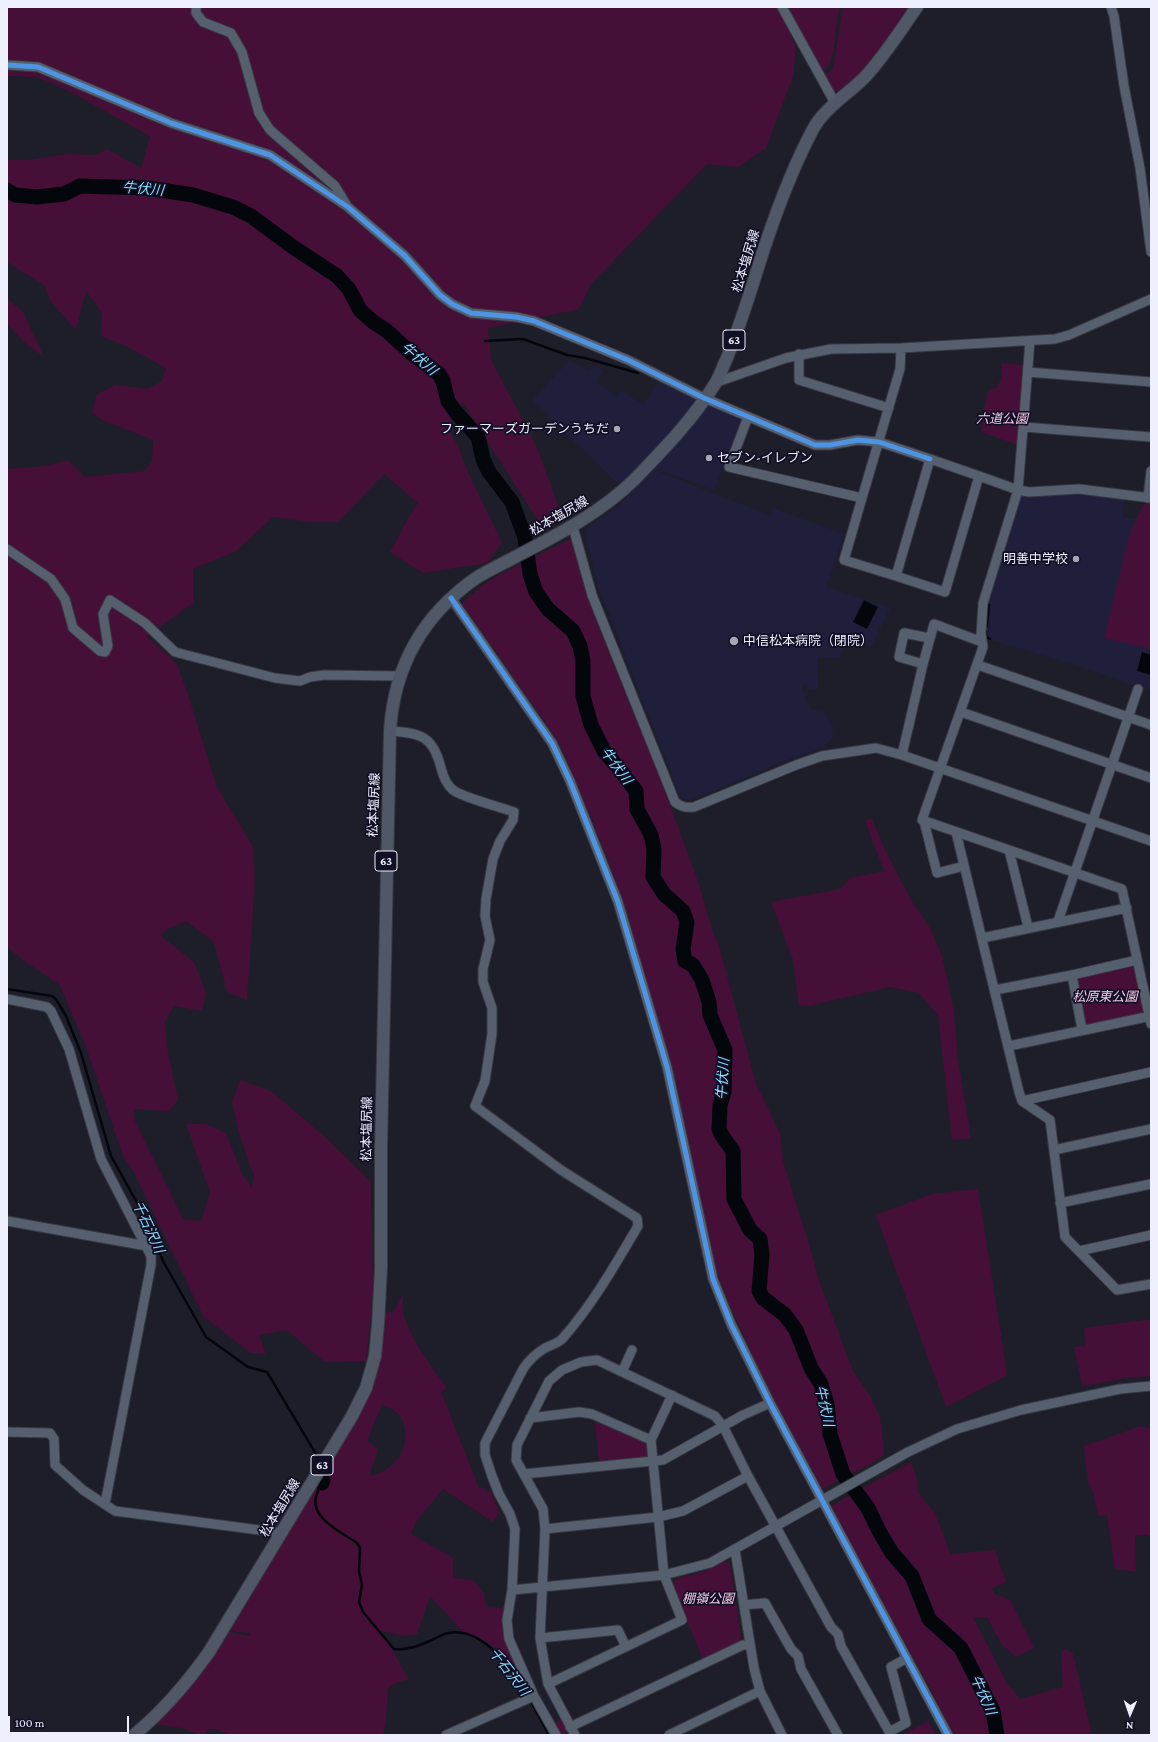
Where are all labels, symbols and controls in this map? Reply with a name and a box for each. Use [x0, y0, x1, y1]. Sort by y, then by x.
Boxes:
water label: 牛伏川 [121, 179, 165, 199]
street label: 松本塩尻線 [729, 228, 763, 294]
road number: 63 [723, 330, 745, 350]
water label: 牛伏川 [398, 339, 440, 379]
park label: 六道公園 [976, 411, 1028, 427]
place label: ファーマーズガーデンうちだ [440, 421, 609, 437]
marker: ファーマーズガーデンうちだ [612, 424, 622, 434]
place label: セブン-イレブン [717, 450, 813, 466]
marker: セブン-イレブン [704, 453, 714, 463]
street label: 松本塩尻線 [527, 493, 591, 539]
place label: 明善中学校 [1003, 551, 1068, 567]
marker: 明善中学校 [1071, 554, 1081, 564]
place label: 中信松本病院（閉院） [743, 633, 873, 649]
marker: 中信松本病院（閉院） [728, 635, 740, 647]
water label: 牛伏川 [597, 744, 635, 788]
street label: 松本塩尻線 [365, 772, 383, 838]
road number: 63 [375, 851, 397, 871]
park label: 松原東公園 [1073, 989, 1137, 1005]
water label: 牛伏川 [713, 1057, 733, 1101]
street label: 松本塩尻線 [359, 1096, 375, 1162]
water label: 千石沢川 [129, 1198, 167, 1256]
water label: 牛伏川 [811, 1384, 837, 1428]
road number: 63 [311, 1455, 333, 1475]
street label: 松本塩尻線 [257, 1476, 303, 1540]
park label: 棚嶺公園 [682, 1591, 734, 1607]
water label: 千石沢川 [485, 1645, 533, 1699]
water label: 牛伏川 [967, 1672, 999, 1718]
north arrow [1110, 1694, 1150, 1734]
scale bar [10, 1708, 131, 1734]
text: 100 m [15, 1716, 44, 1730]
text: N [1126, 1720, 1134, 1732]

